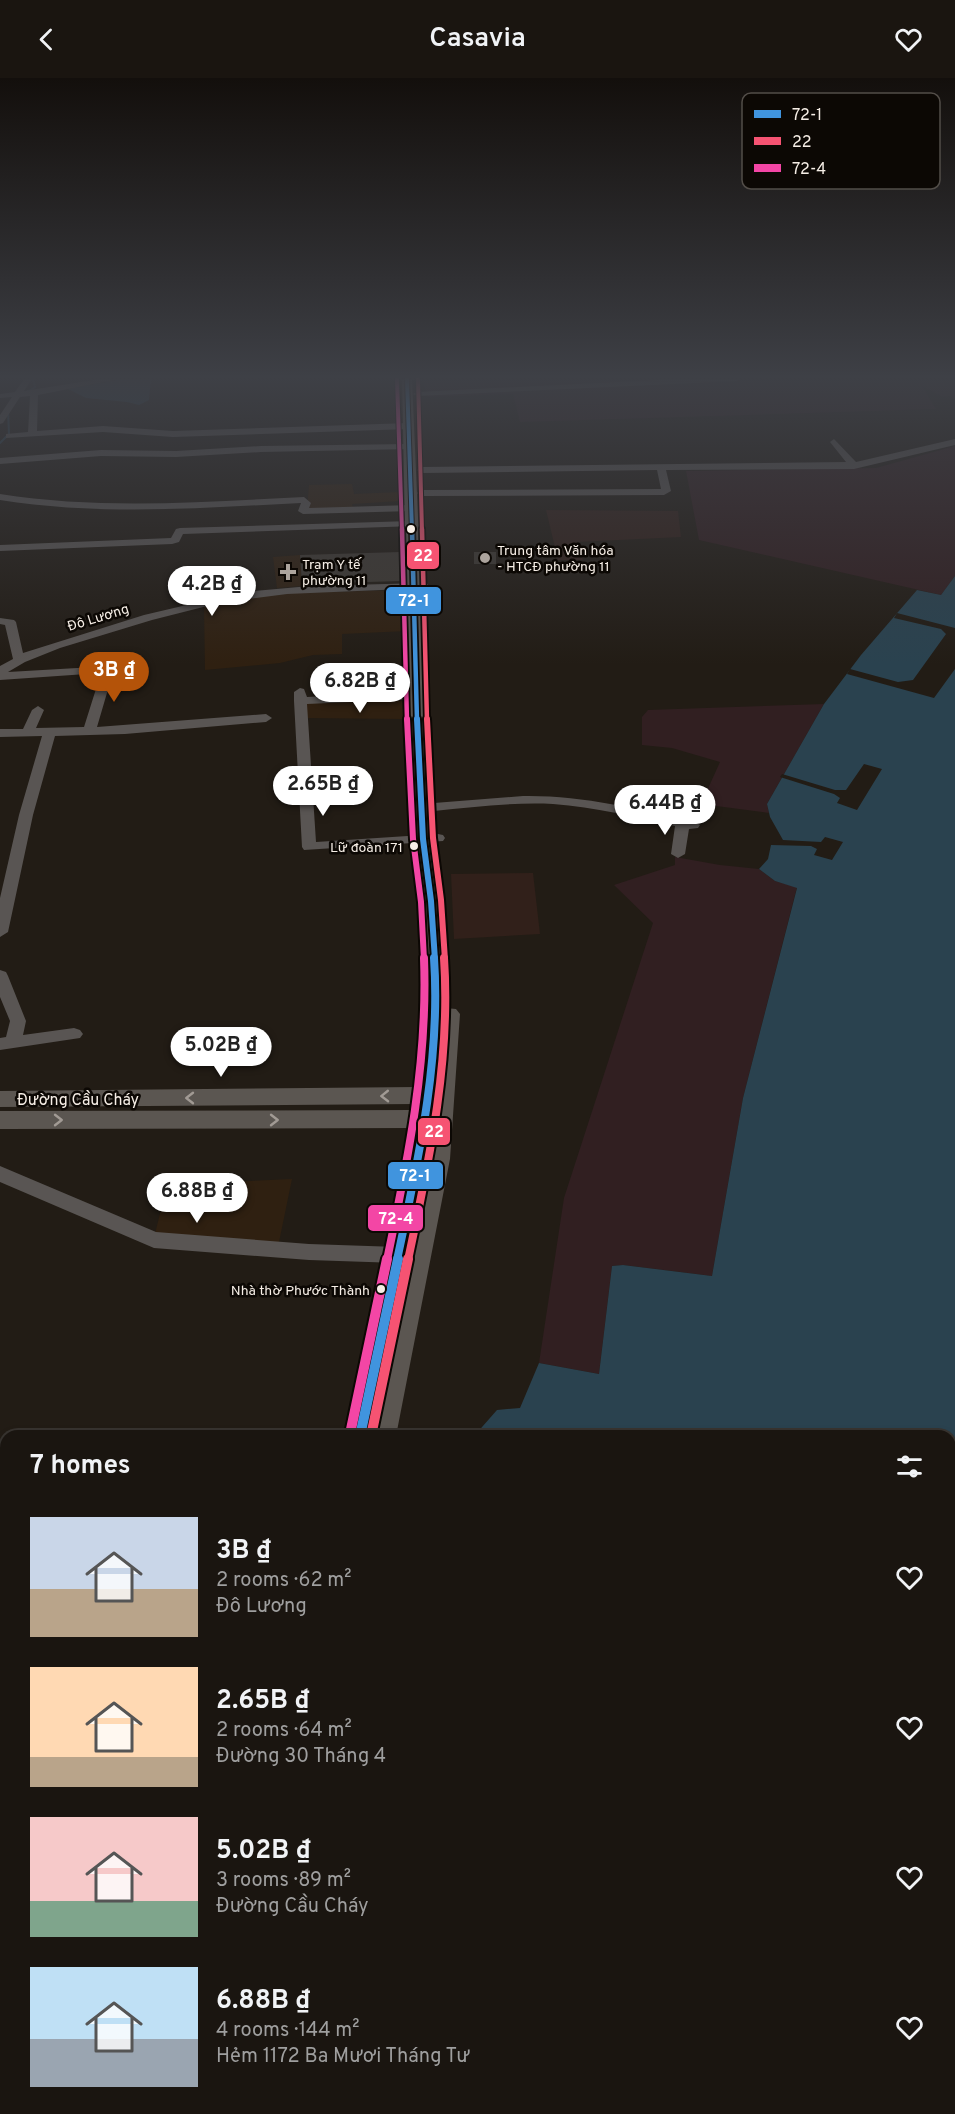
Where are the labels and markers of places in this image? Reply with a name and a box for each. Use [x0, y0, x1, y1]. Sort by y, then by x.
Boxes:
unlabelled marker [405, 523, 417, 535]
place label: Trung tâm Văn hóa - HTCĐ phường 11 [497, 543, 614, 576]
marker: Trung tâm Văn hóa - HTCĐ phường 11 [478, 551, 492, 565]
place label: Trạm Y tế phường 11 [302, 557, 367, 590]
marker: Trạm Y tế phường 11 [279, 563, 297, 581]
pin: 4.2B ₫ [163, 566, 261, 617]
pin: 3B ₫ [78, 652, 150, 703]
pin: 6.82B ₫ [305, 663, 415, 714]
pin: 2.65B ₫ [268, 766, 378, 817]
pin: 6.44B ₫ [610, 785, 720, 836]
place label: Lữ đoàn 171 [330, 840, 403, 857]
marker: Lữ đoàn 171 [408, 840, 420, 852]
pin: 5.02B ₫ [166, 1027, 276, 1078]
pin: 6.88B ₫ [142, 1173, 252, 1224]
place label: Nhà thờ Phước Thành [231, 1283, 370, 1300]
marker: Nhà thờ Phước Thành [375, 1283, 387, 1295]

